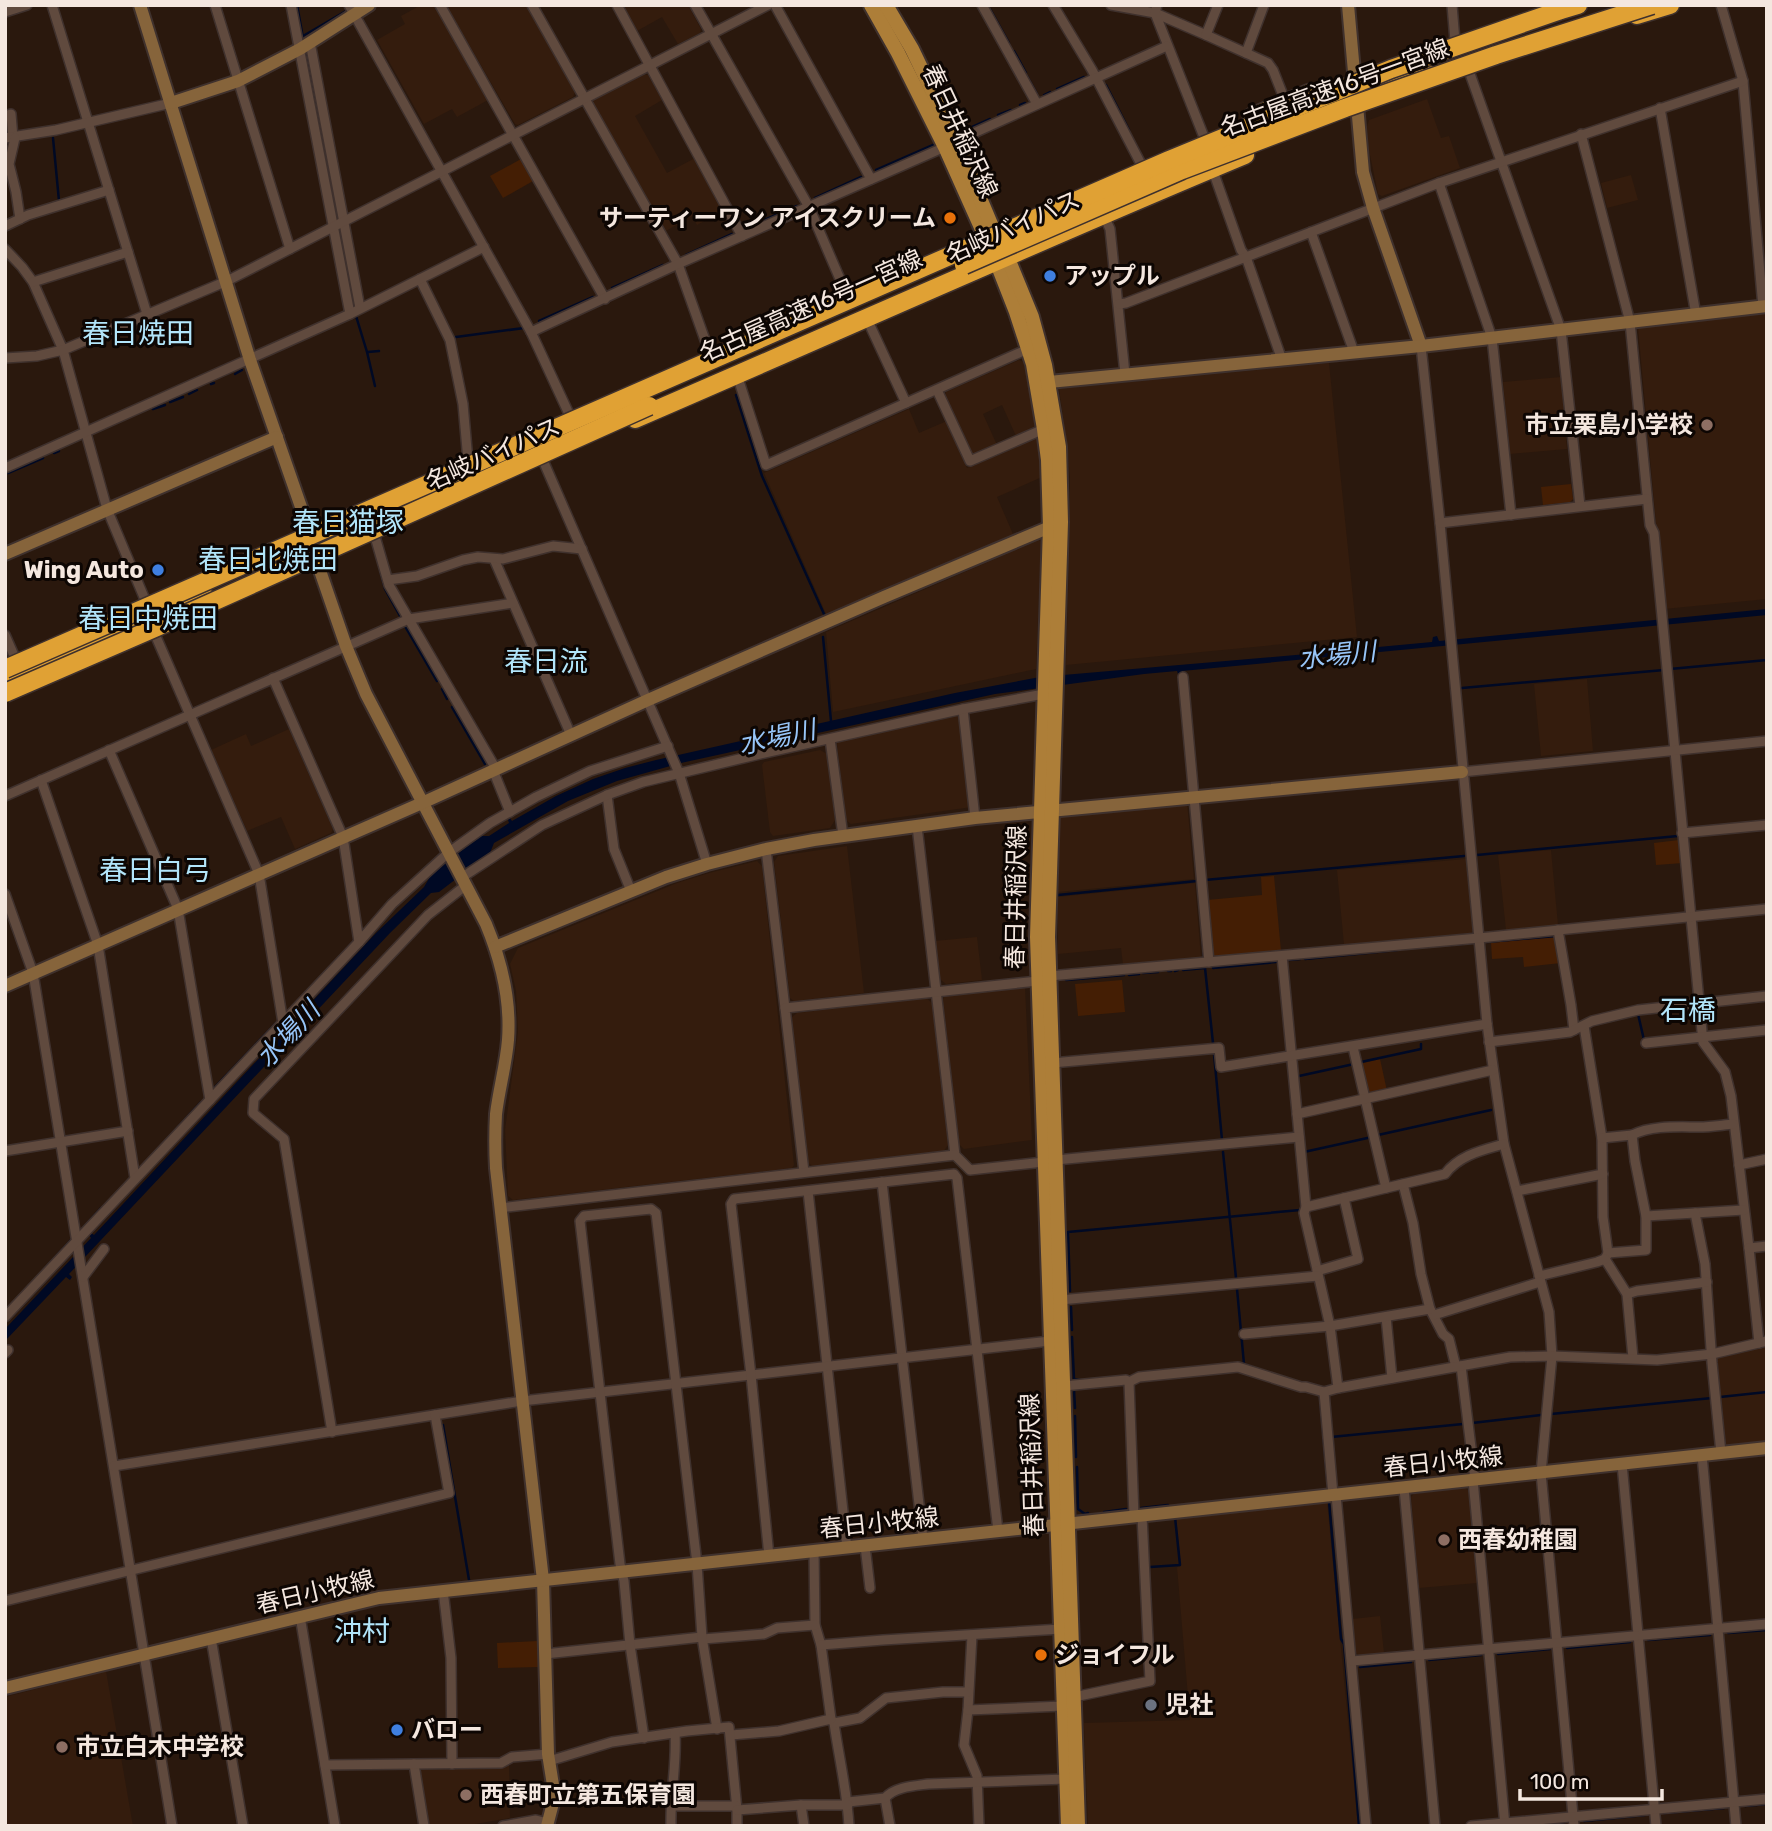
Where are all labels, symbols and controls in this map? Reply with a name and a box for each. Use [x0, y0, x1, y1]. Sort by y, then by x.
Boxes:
street label: 名古屋高速16号一宮線 [1217, 34, 1453, 142]
street label: 春日井稲沢線 [917, 60, 1003, 202]
street label: 名岐バイパス [942, 185, 1084, 269]
place label: サーティーワン アイスクリーム [599, 204, 936, 232]
marker: サーティーワン アイスクリーム [942, 210, 958, 226]
street label: 名古屋高速16号一宮線 [695, 244, 927, 368]
place label: アップル [1064, 262, 1160, 290]
marker: アップル [1042, 268, 1058, 284]
district label: 春日焼田 [82, 317, 194, 350]
place label: 市立栗島小学校 [1525, 411, 1693, 439]
street label: 名岐バイパス [422, 412, 564, 496]
marker: 市立栗島小学校 [1699, 417, 1715, 433]
district label: 春日猫塚 [292, 506, 404, 539]
district label: 春日北焼田 [198, 543, 338, 576]
place label: Wing Auto [24, 556, 144, 584]
marker: Wing Auto [150, 562, 166, 578]
district label: 春日中焼田 [78, 602, 218, 635]
water label: 水場川 [1297, 636, 1380, 675]
district label: 春日流 [504, 645, 588, 678]
water label: 水場川 [736, 714, 821, 761]
street label: 春日井稲沢線 [1001, 825, 1031, 969]
district label: 春日白弓 [99, 854, 211, 887]
water label: 水場川 [250, 993, 328, 1073]
district label: 石橋 [1660, 994, 1716, 1027]
street label: 春日井稲沢線 [1015, 1393, 1049, 1537]
street label: 春日小牧線 [1382, 1442, 1504, 1482]
street label: 春日小牧線 [818, 1503, 940, 1543]
place label: 西春幼稚園 [1458, 1526, 1578, 1554]
marker: 西春幼稚園 [1436, 1532, 1452, 1548]
street label: 春日小牧線 [253, 1565, 377, 1619]
district label: 沖村 [334, 1615, 390, 1648]
place label: ジョイフル [1055, 1641, 1175, 1669]
marker: ジョイフル [1033, 1647, 1049, 1663]
place label: 児社 [1165, 1691, 1213, 1719]
marker: 児社 [1143, 1697, 1159, 1713]
place label: バロー [411, 1716, 483, 1744]
marker: バロー [389, 1722, 405, 1738]
place label: 市立白木中学校 [76, 1733, 244, 1761]
marker: 市立白木中学校 [54, 1739, 70, 1755]
scale bar [1520, 1758, 1662, 1802]
text: 100 m [1530, 1769, 1589, 1794]
place label: 西春町立第五保育園 [480, 1781, 696, 1809]
marker: 西春町立第五保育園 [458, 1787, 474, 1803]

